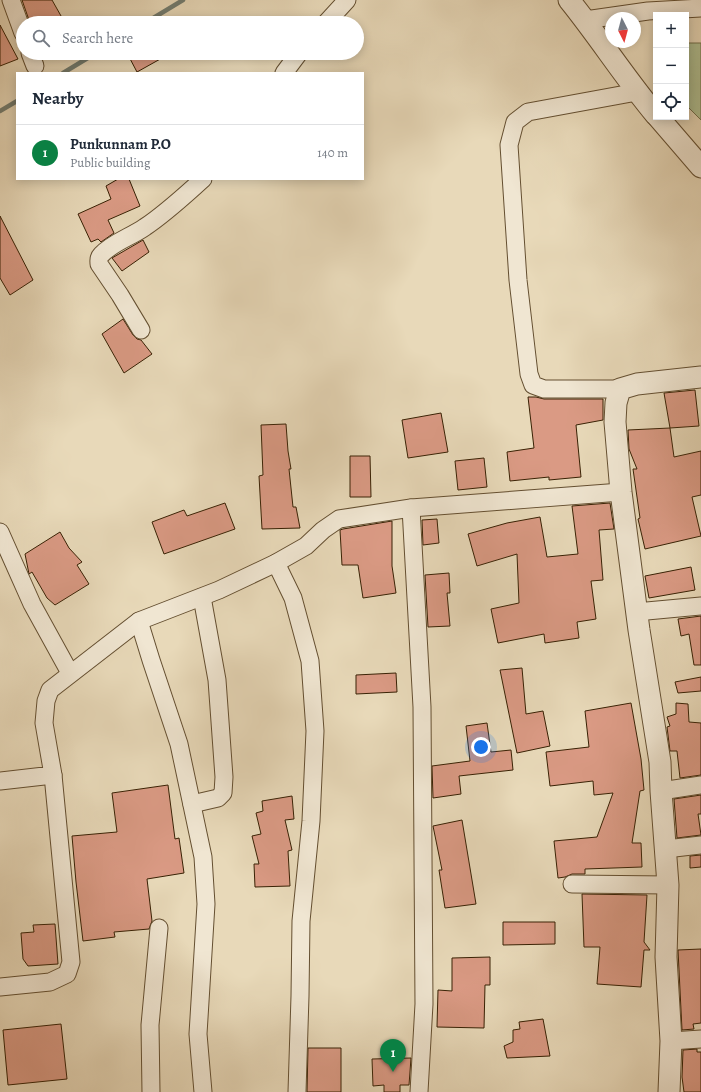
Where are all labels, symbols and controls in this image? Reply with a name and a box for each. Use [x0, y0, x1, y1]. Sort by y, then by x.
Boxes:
north arrow [605, 12, 641, 48]
map controls [653, 12, 689, 120]
button: + [653, 12, 689, 48]
search box [16, 16, 364, 60]
icon: search [30, 27, 52, 49]
text: Search here [62, 28, 133, 48]
button: − [653, 48, 689, 84]
button: locate [653, 84, 689, 120]
text: Nearby [32, 87, 83, 110]
text: Punkunnam P.O [70, 134, 171, 154]
text: 1 [43, 144, 47, 161]
text: 140 m [317, 144, 348, 161]
text: Public building [70, 154, 150, 171]
your location [471, 737, 491, 757]
pin: 1 [380, 1039, 406, 1072]

